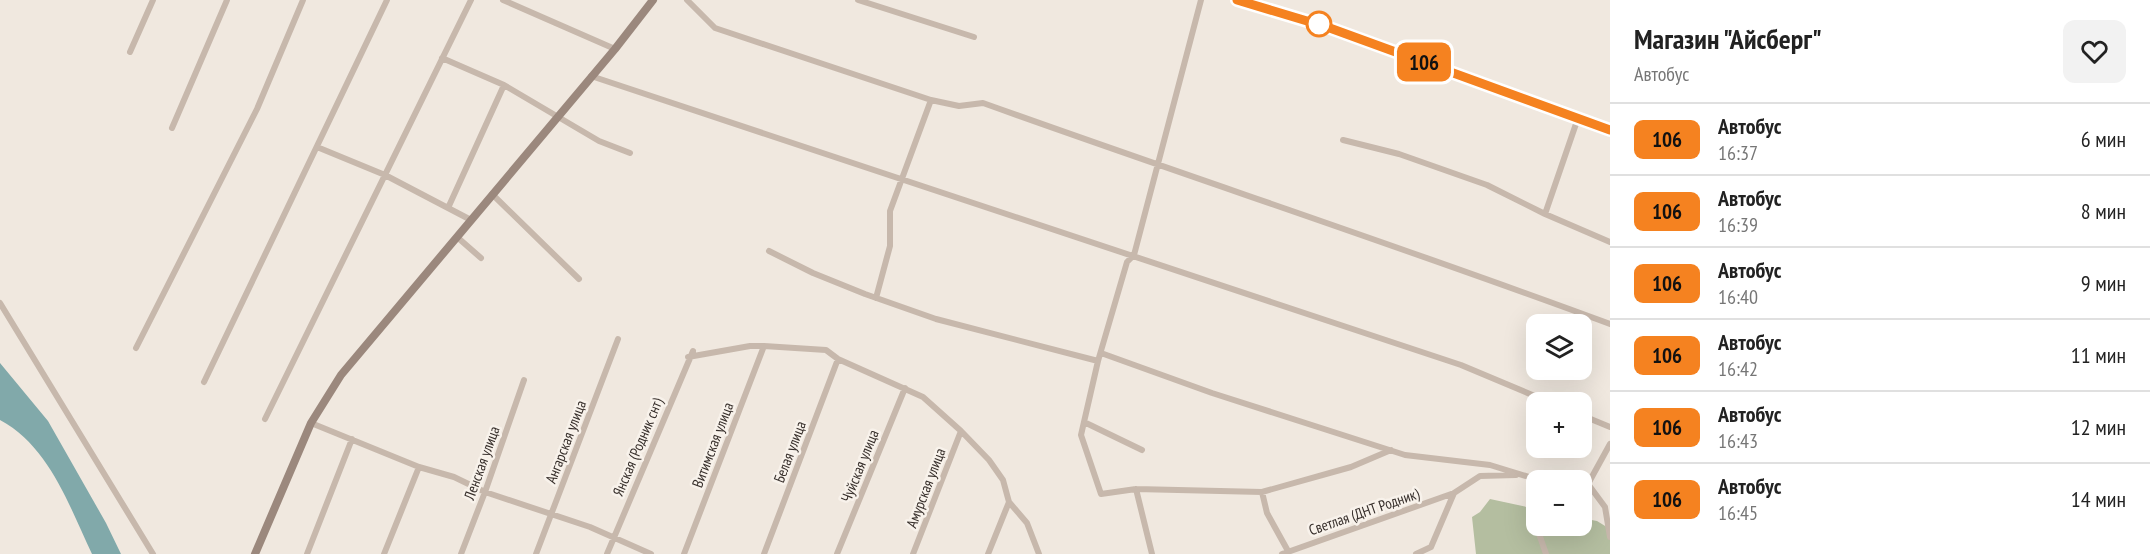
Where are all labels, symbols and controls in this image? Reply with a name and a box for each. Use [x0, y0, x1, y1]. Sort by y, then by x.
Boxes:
unlabelled marker [1306, 11, 1332, 37]
text: Магазин "Айсберг" [1634, 20, 1822, 57]
button: heart [2063, 20, 2126, 83]
line badge: 106 [1390, 42, 1458, 82]
text: 106 [1409, 49, 1439, 76]
text: Автобус [1634, 61, 1689, 87]
text: Автобус [1718, 112, 1781, 140]
text: 6 мин [2081, 125, 2126, 153]
text: 106 [1652, 126, 1682, 153]
text: 16:37 [1718, 140, 1758, 166]
text: Автобус [1718, 184, 1781, 212]
text: 8 мин [2081, 197, 2126, 225]
text: 106 [1652, 198, 1682, 225]
text: 16:39 [1718, 212, 1758, 238]
text: Автобус [1718, 256, 1781, 284]
text: 9 мин [2081, 269, 2126, 297]
text: 106 [1652, 270, 1682, 297]
text: 16:40 [1718, 284, 1758, 310]
map controls [1526, 314, 1592, 536]
button: layers [1526, 314, 1592, 380]
text: Автобус [1718, 328, 1781, 356]
text: 11 мин [2071, 341, 2126, 369]
text: 106 [1652, 342, 1682, 369]
text: 16:42 [1718, 356, 1758, 382]
button: + [1526, 392, 1592, 458]
street label: Янская (Родник снт) [608, 394, 667, 499]
street label: Ангарская улица [541, 398, 590, 486]
street label: Витимская улица [688, 400, 737, 490]
text: Автобус [1718, 400, 1781, 428]
text: 12 мин [2071, 413, 2126, 441]
text: 106 [1652, 414, 1682, 441]
street label: Белая улица [769, 418, 810, 485]
street label: Ленская улица [459, 423, 504, 503]
street label: Чуйская улица [836, 427, 883, 505]
text: 16:43 [1718, 428, 1758, 454]
street label: Амурская улица [902, 445, 949, 530]
button: − [1526, 470, 1592, 536]
text: Автобус [1718, 472, 1781, 500]
street label: Светлая (ДНТ Родник) [1306, 484, 1422, 539]
text: 14 мин [2071, 485, 2126, 513]
text: 106 [1652, 486, 1682, 513]
text: 16:45 [1718, 500, 1758, 526]

